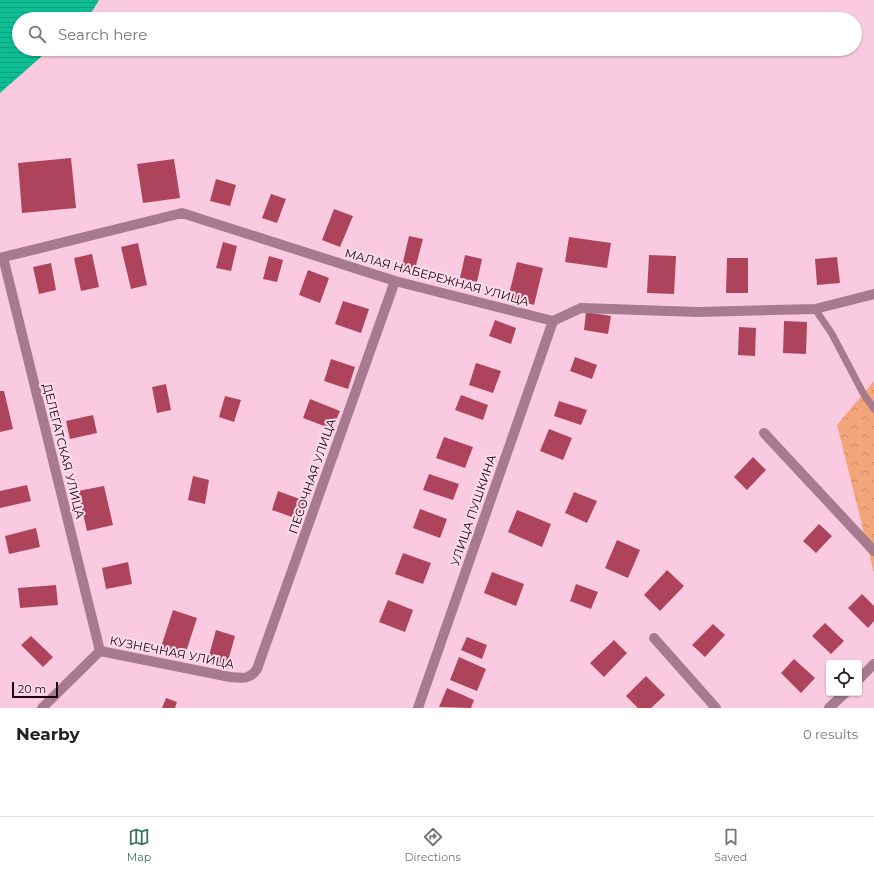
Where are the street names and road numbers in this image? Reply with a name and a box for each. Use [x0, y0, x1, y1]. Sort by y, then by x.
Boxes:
street label: МАЛАЯ НАБЕРЕЖНАЯ УЛИЦА [343, 245, 531, 309]
street label: ДЕЛЕГАТСКАЯ УЛИЦА [40, 382, 88, 520]
street label: ПЕСОЧНАЯ УЛИЦА [285, 416, 339, 536]
street label: УЛИЦА ПУШКИНА [447, 452, 499, 568]
street label: КУЗНЕЧНАЯ УЛИЦА [109, 633, 236, 671]

